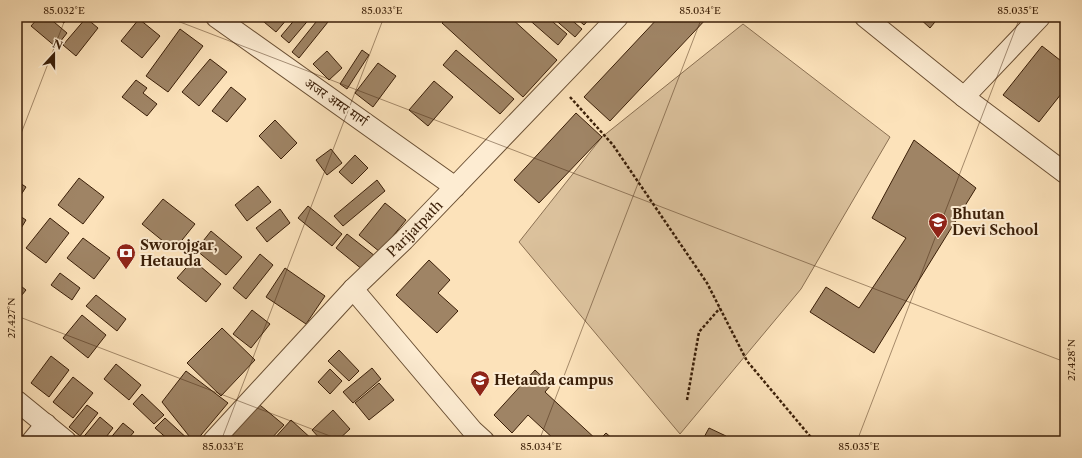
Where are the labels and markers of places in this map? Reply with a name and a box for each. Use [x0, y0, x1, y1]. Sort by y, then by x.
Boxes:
place label: Bhutan Devi School [952, 205, 1038, 239]
school or university icon: Bhutan Devi School [927, 211, 949, 239]
place label: Sworojgar, Hetauda [140, 236, 218, 270]
bank icon: Sworojgar, Hetauda [115, 242, 137, 270]
school or university icon: Hetauda campus [469, 369, 491, 397]
place label: Hetauda campus [494, 371, 614, 389]

